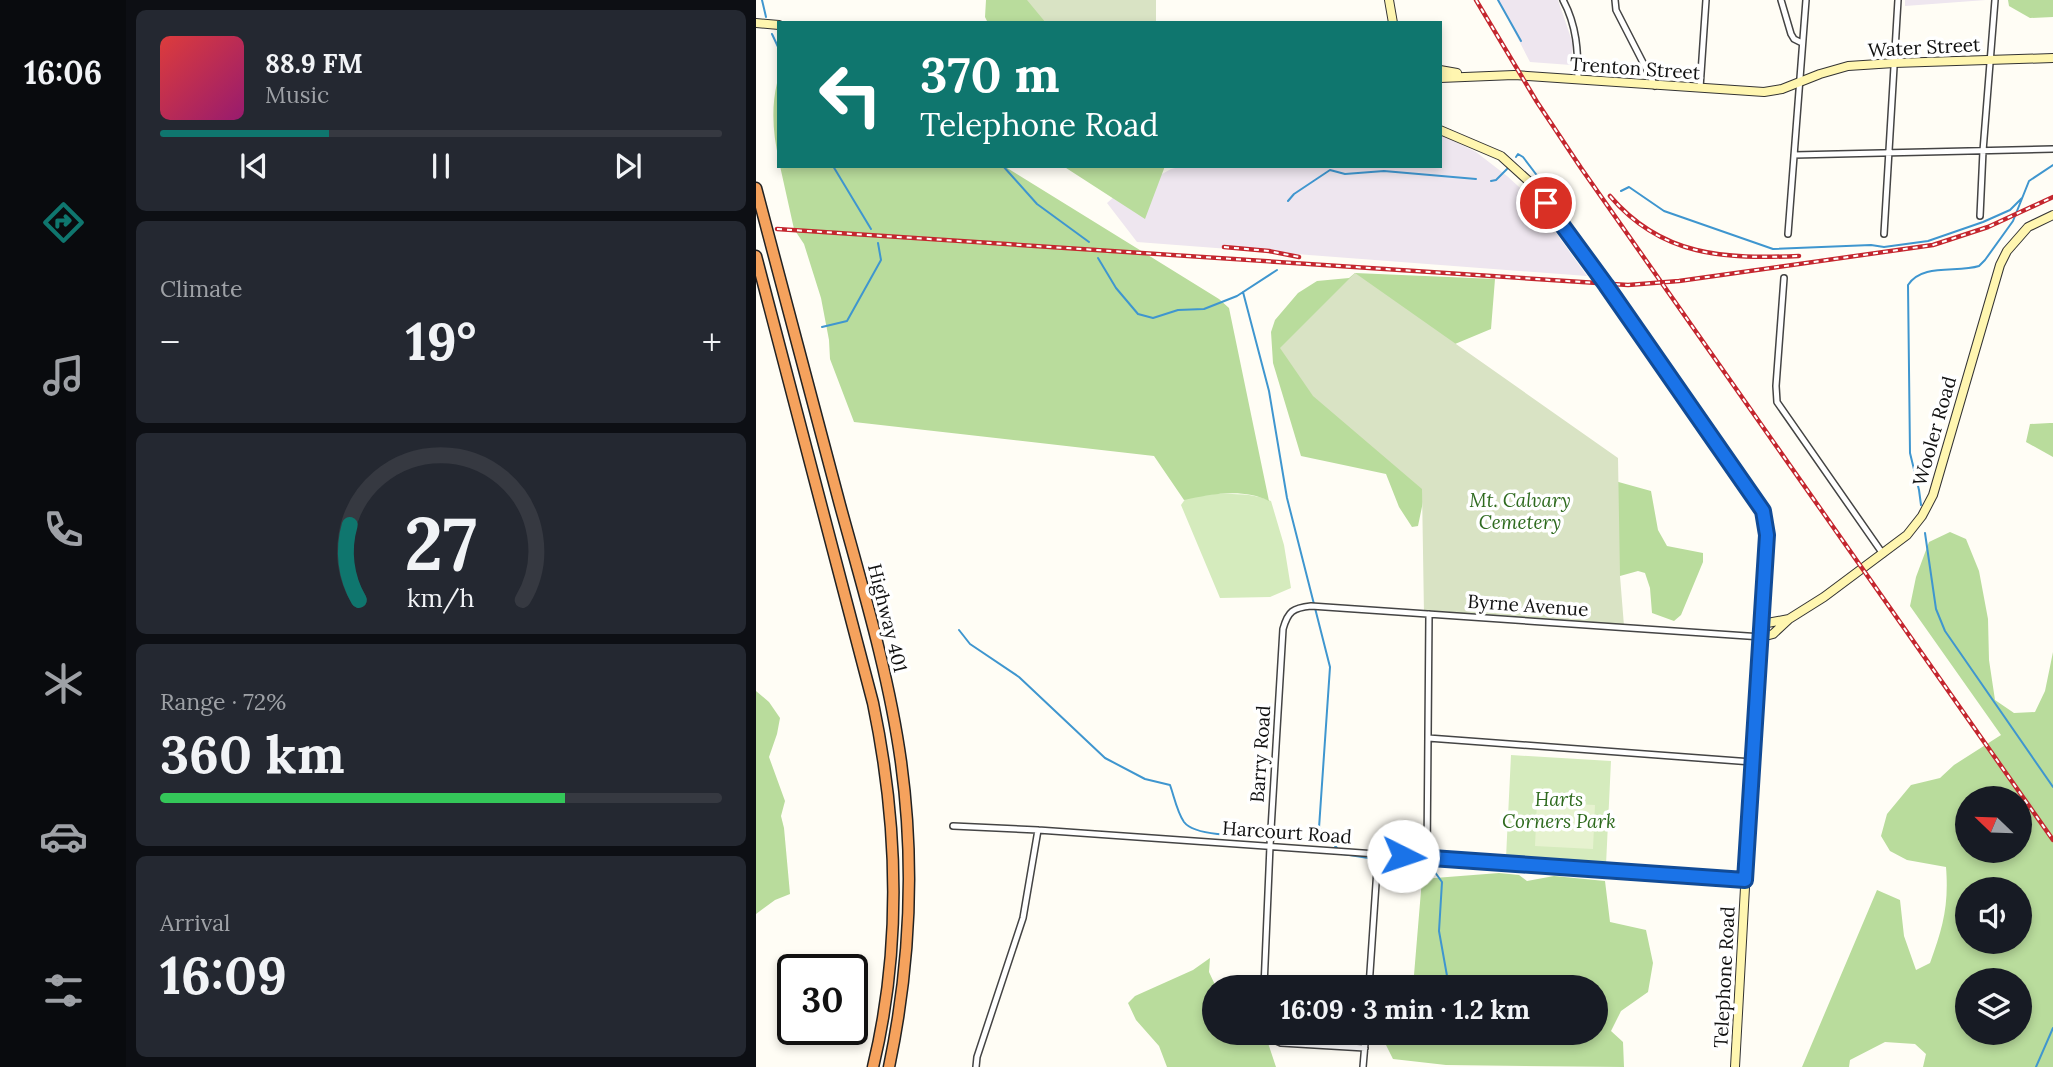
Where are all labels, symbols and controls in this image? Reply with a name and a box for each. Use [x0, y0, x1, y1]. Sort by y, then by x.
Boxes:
street label: Water Street [1867, 32, 1981, 62]
text: 370 m [920, 43, 1060, 105]
text: 88.9 FM [265, 47, 363, 80]
icon: left [805, 49, 896, 140]
street label: Trenton Street [1569, 51, 1702, 85]
text: 16:06 [24, 52, 102, 93]
text: Music [265, 80, 329, 109]
text: Telephone Road [920, 104, 1159, 145]
icon: previous [235, 147, 273, 185]
icon: pause [422, 147, 460, 185]
icon: next [609, 147, 647, 185]
pin [1516, 173, 1576, 233]
icon: arrive [1527, 184, 1565, 222]
icon: directions [39, 198, 88, 247]
text: Climate [160, 274, 242, 303]
text: 19° [406, 308, 476, 374]
text: − [160, 318, 180, 366]
text: + [702, 318, 722, 366]
icon: music [39, 351, 88, 400]
street label: Wooler Road [1907, 373, 1961, 489]
park label: Mt. Calvary Cemetery [1469, 488, 1571, 534]
text: 27 [405, 497, 477, 590]
icon: phone [39, 505, 88, 554]
street label: Highway 401 [863, 561, 913, 675]
text: km/h [407, 581, 475, 613]
street label: Byrne Avenue [1467, 589, 1589, 621]
icon: climate [39, 659, 88, 708]
text: Range · 72% [160, 687, 286, 716]
street label: Barry Road [1245, 705, 1275, 803]
text: 360 km [160, 721, 345, 787]
north arrow [1955, 786, 2032, 863]
map controls [1955, 786, 2032, 1045]
park label: Harts Corners Park [1502, 787, 1616, 833]
icon: car [39, 812, 88, 861]
street label: Harcourt Road [1221, 816, 1353, 848]
position arrow [1366, 819, 1440, 893]
button: sound [1955, 877, 2032, 954]
street label: Telephone Road [1708, 906, 1740, 1048]
text: Arrival [160, 908, 230, 937]
text: 16:09 [160, 942, 287, 1008]
speed limit sign: 30 [777, 954, 868, 1045]
icon: filters [39, 966, 88, 1015]
button: layers [1955, 968, 2032, 1045]
text: 16:09 · 3 min · 1.2 km [1280, 993, 1530, 1026]

